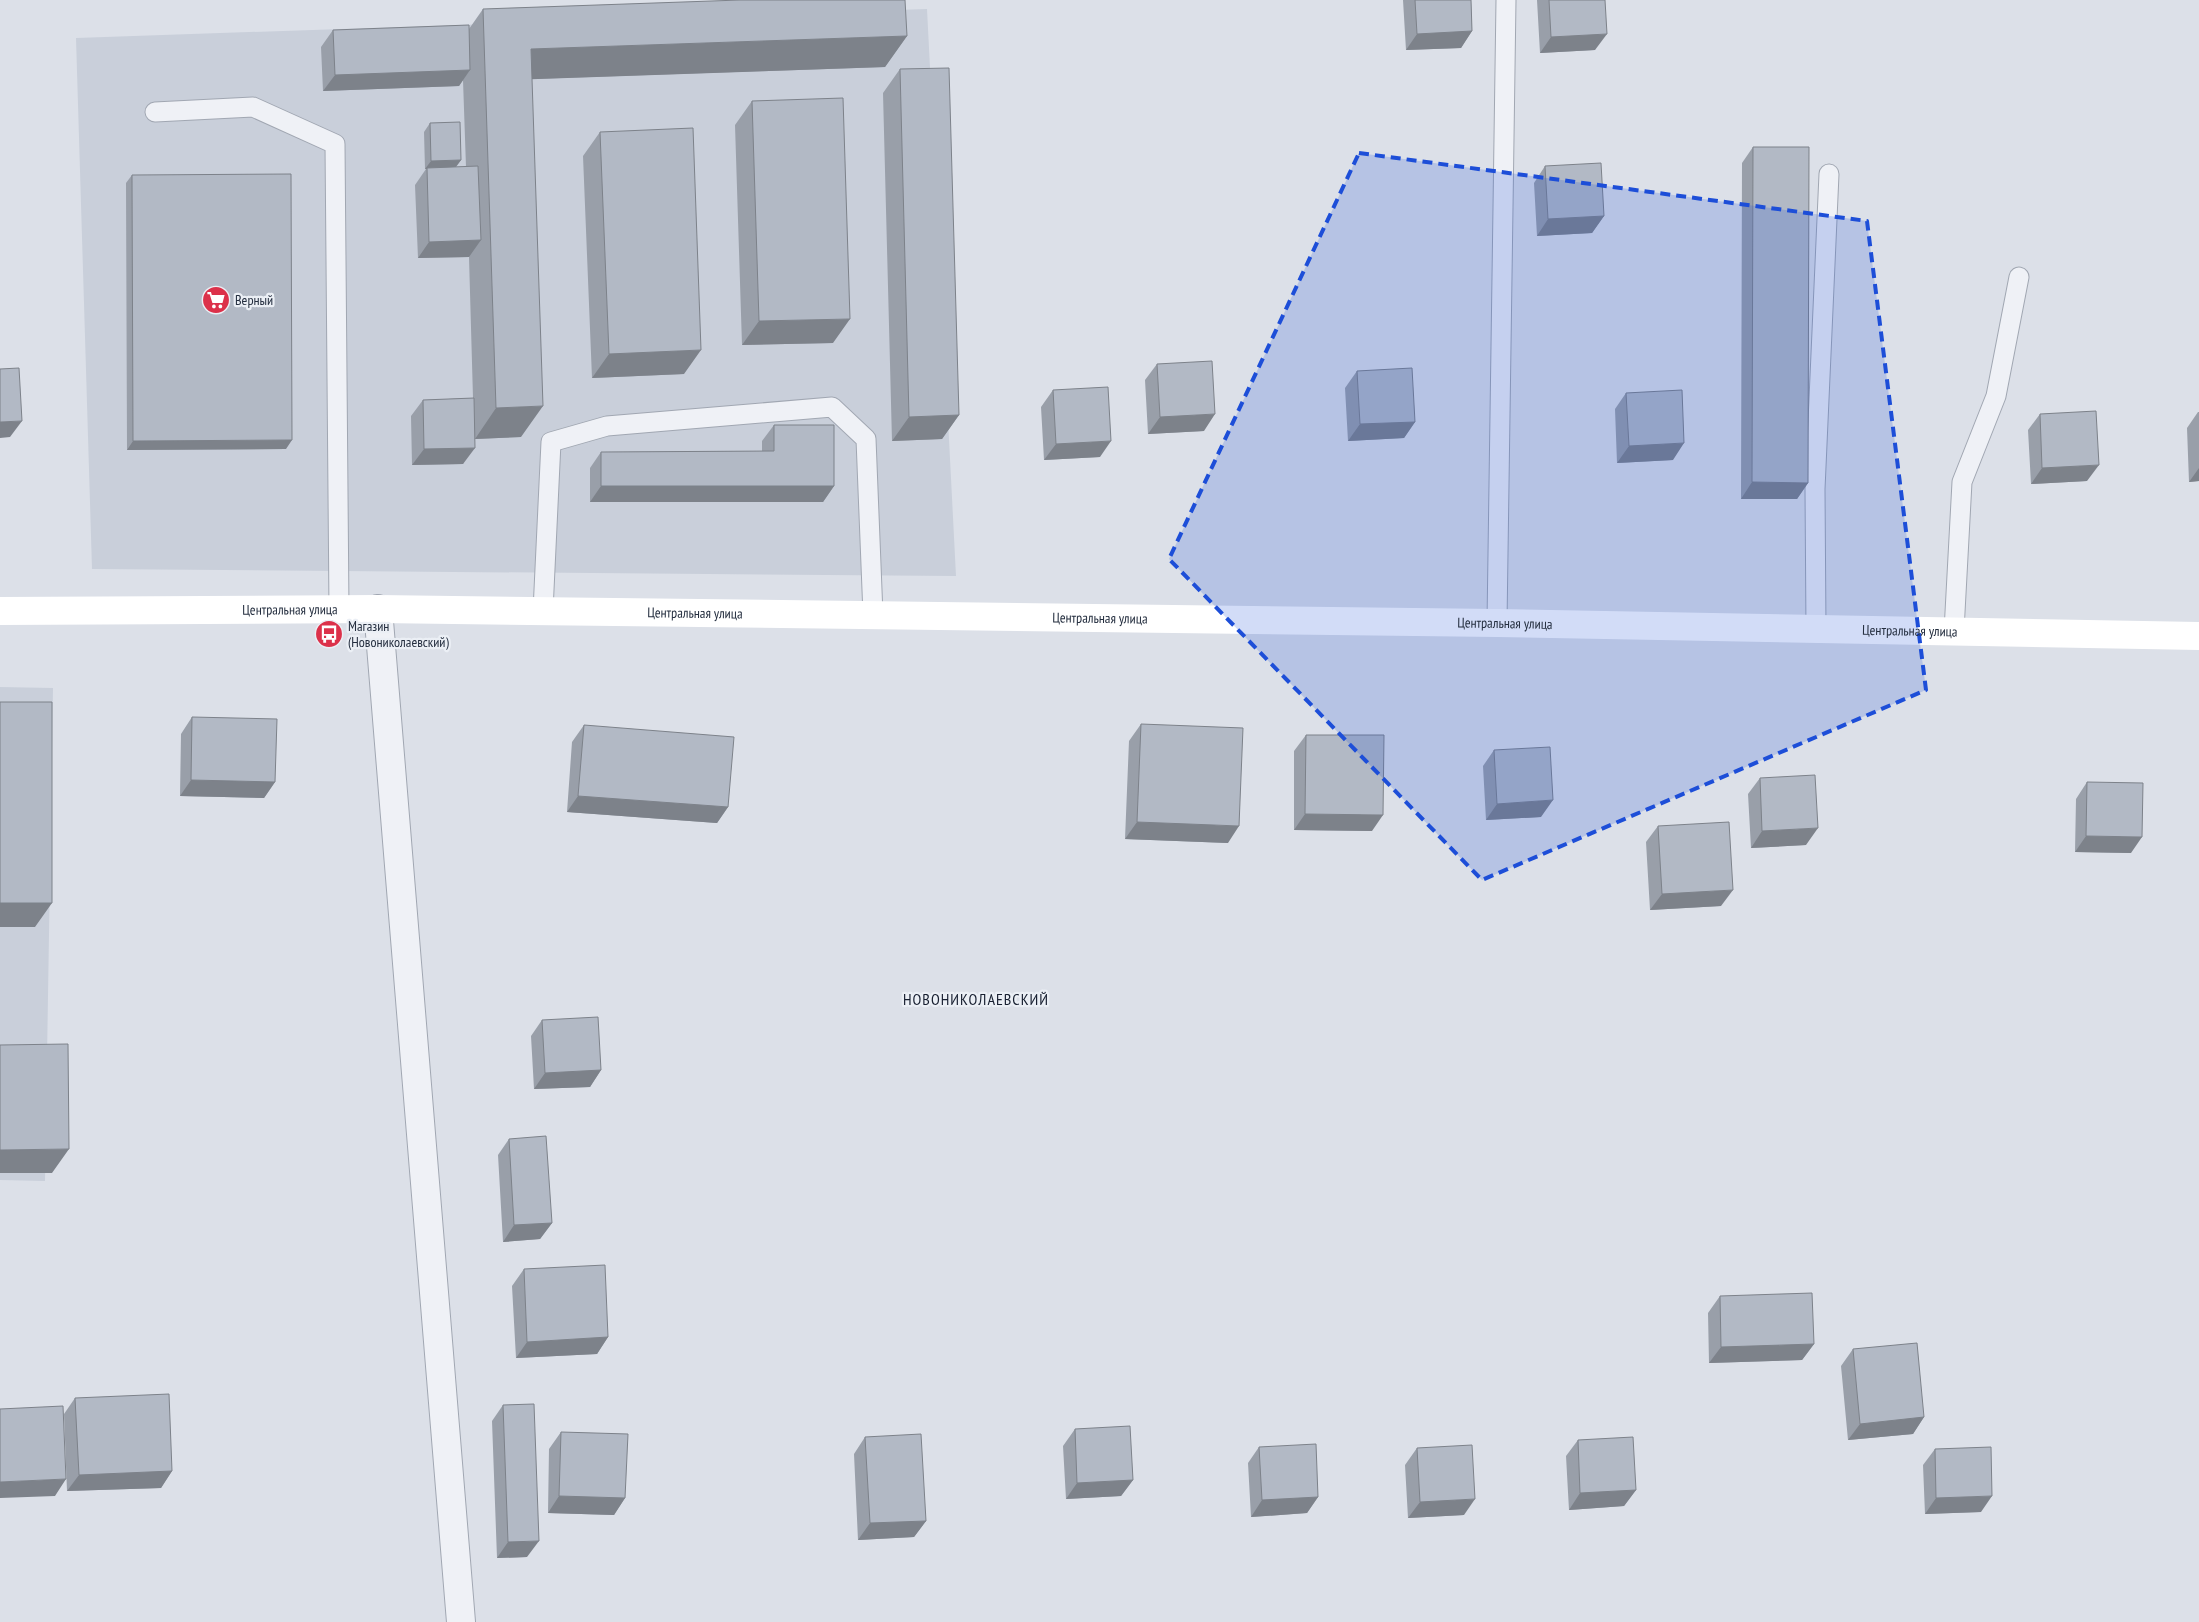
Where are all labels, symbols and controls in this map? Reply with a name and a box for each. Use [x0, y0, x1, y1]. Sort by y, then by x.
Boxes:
supermarket icon: Верный [201, 285, 231, 315]
place label: Верный [235, 291, 273, 309]
street label: Центральная улица [242, 600, 338, 619]
street label: Центральная улица [647, 603, 743, 623]
street label: Центральная улица [1052, 608, 1148, 628]
street label: Центральная улица [1457, 614, 1553, 633]
place label: Магазин (Новониколаевский) [348, 617, 449, 651]
bus stop icon: Магазин (Новониколаевский) [314, 619, 344, 649]
street label: Центральная улица [1862, 621, 1958, 641]
district label: НОВОНИКОЛАЕВСКИЙ [903, 989, 1049, 1009]

